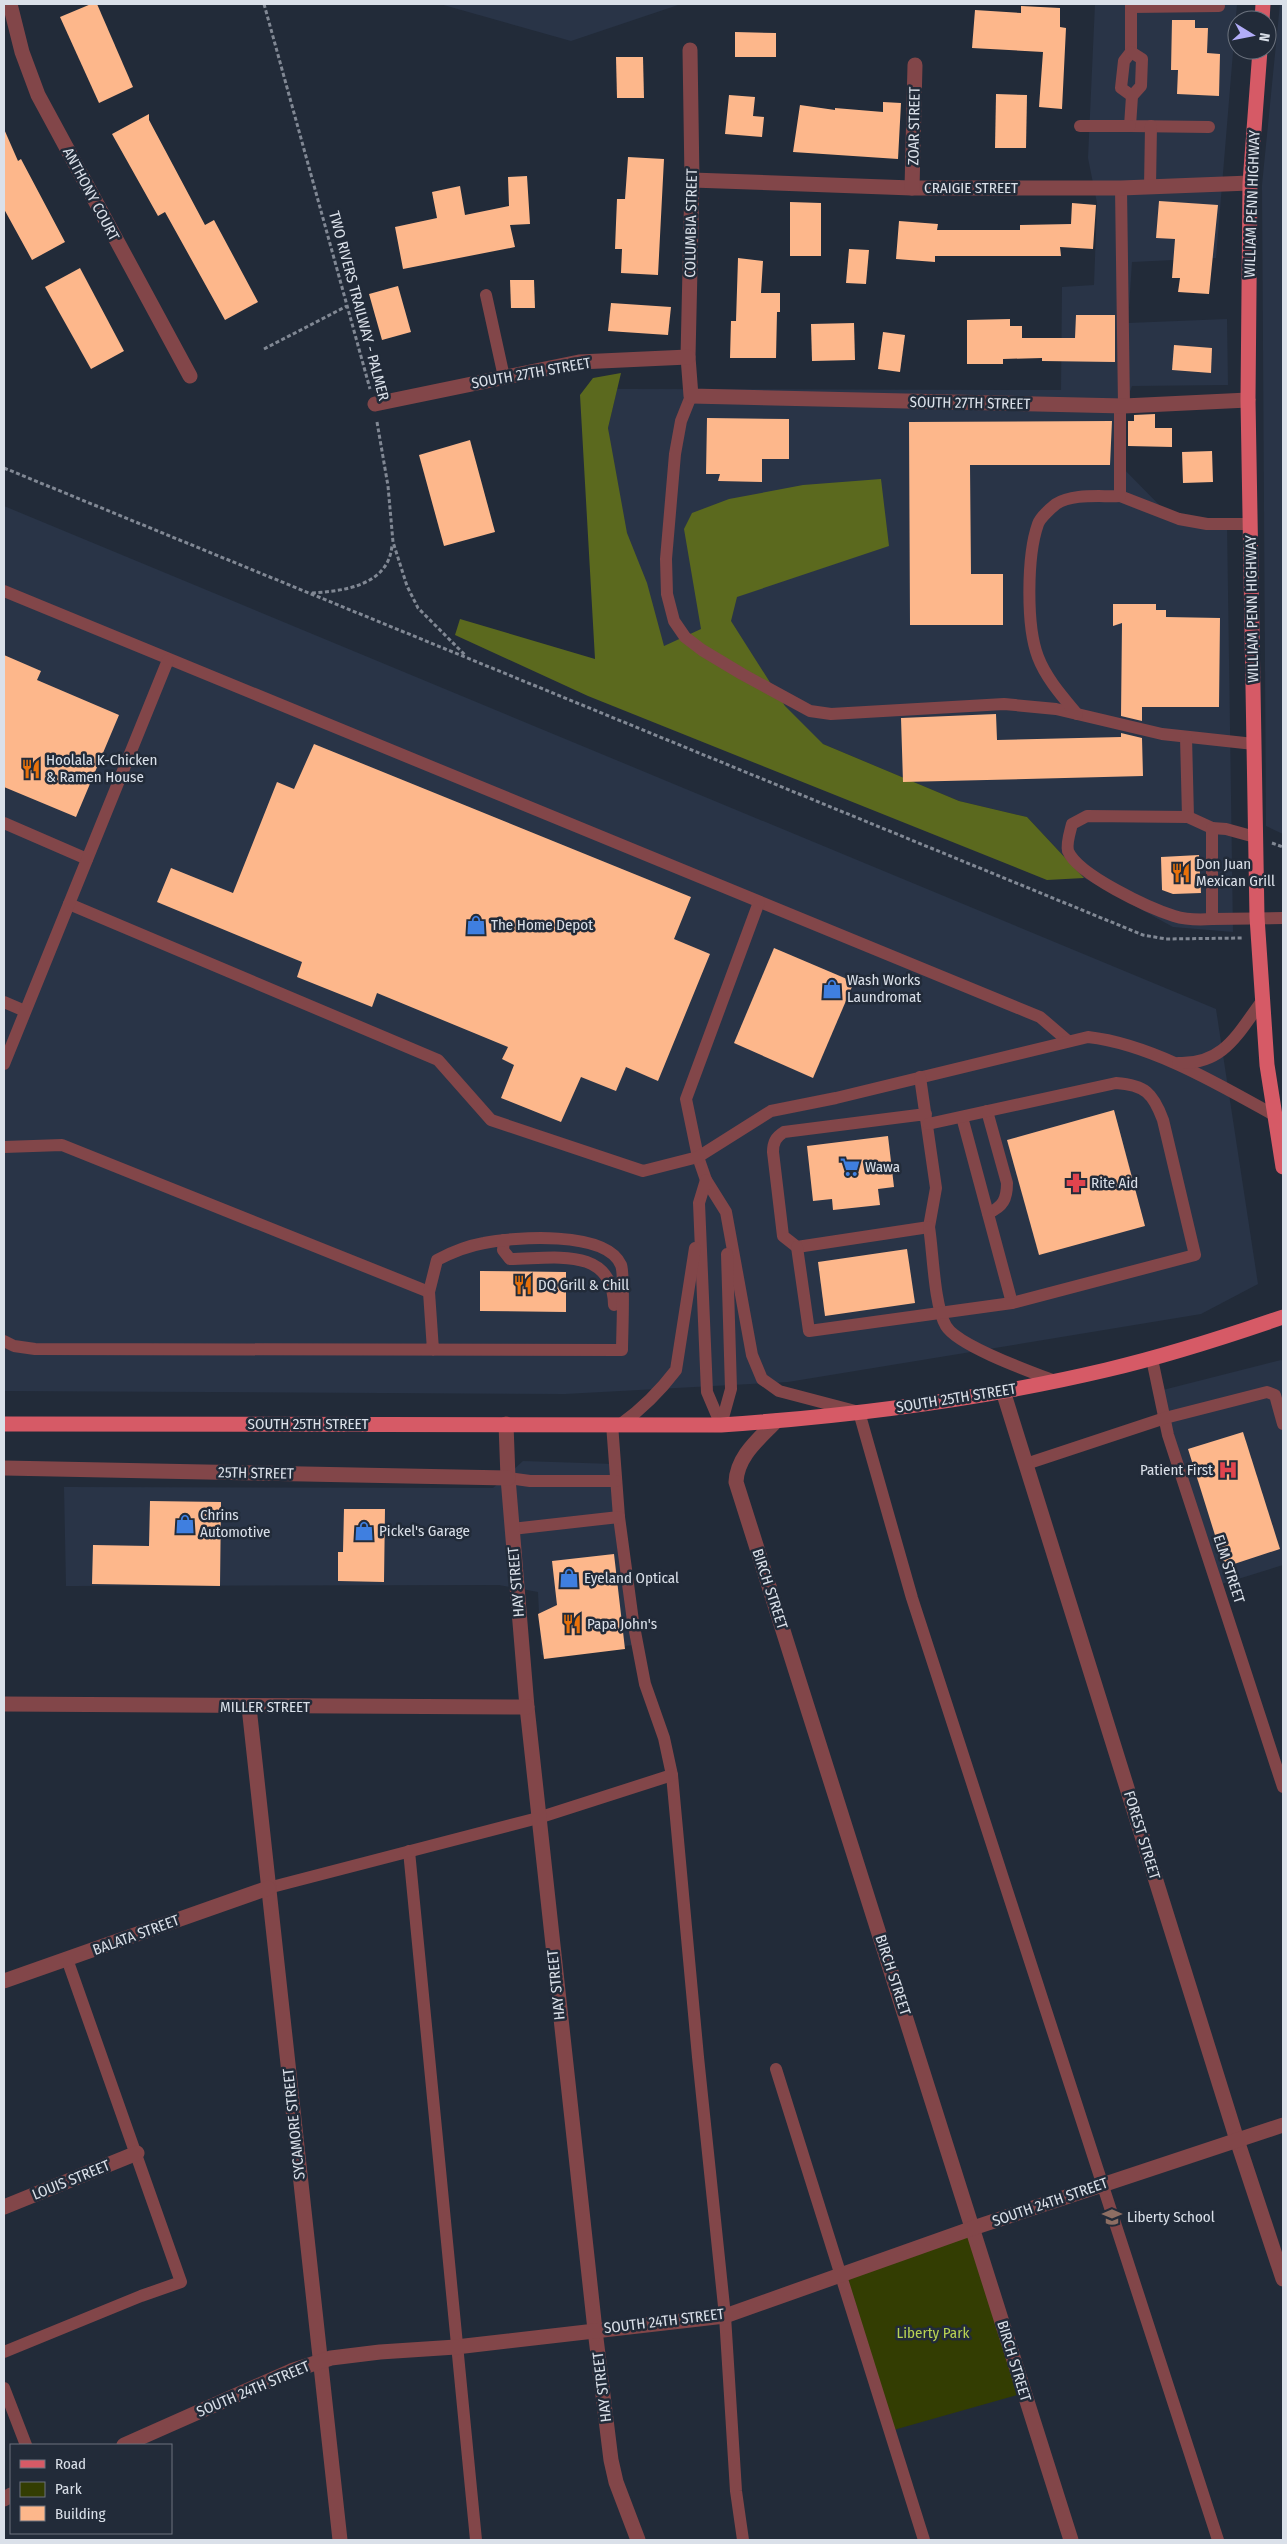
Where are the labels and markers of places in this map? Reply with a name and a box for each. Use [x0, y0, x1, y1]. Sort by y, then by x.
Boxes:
place label: Hoolala K-Chicken & Ramen House [46, 751, 157, 786]
restaurant icon: Hoolala K-Chicken & Ramen House [20, 758, 42, 780]
place label: Don Juan Mexican Grill [1196, 855, 1275, 890]
restaurant icon: Don Juan Mexican Grill [1170, 862, 1192, 884]
shop icon: The Home Depot [465, 914, 487, 936]
place label: The Home Depot [491, 916, 593, 934]
place label: Wash Works Laundromat [847, 971, 921, 1006]
shop icon: Wash Works Laundromat [821, 978, 843, 1000]
supermarket icon: Wawa [839, 1156, 861, 1178]
place label: Wawa [865, 1158, 900, 1176]
pharmacy icon: Rite Aid [1065, 1172, 1087, 1194]
place label: Rite Aid [1091, 1174, 1138, 1192]
restaurant icon: DQ Grill & Chill [512, 1274, 534, 1296]
place label: DQ Grill & Chill [538, 1276, 629, 1294]
hospital icon: Patient First [1217, 1459, 1239, 1481]
place label: Patient First [1140, 1461, 1213, 1479]
place label: Chrins Automotive [200, 1506, 270, 1541]
shop icon: Chrins Automotive [174, 1513, 196, 1535]
shop icon: Pickel's Garage [353, 1520, 375, 1542]
place label: Pickel's Garage [379, 1522, 470, 1540]
shop icon: Eyeland Optical [558, 1567, 580, 1589]
place label: Eyeland Optical [584, 1569, 679, 1587]
restaurant icon: Papa John's [561, 1613, 583, 1635]
place label: Papa John's [587, 1615, 657, 1633]
school or university icon: Liberty School [1101, 2206, 1123, 2228]
place label: Liberty School [1127, 2208, 1215, 2226]

